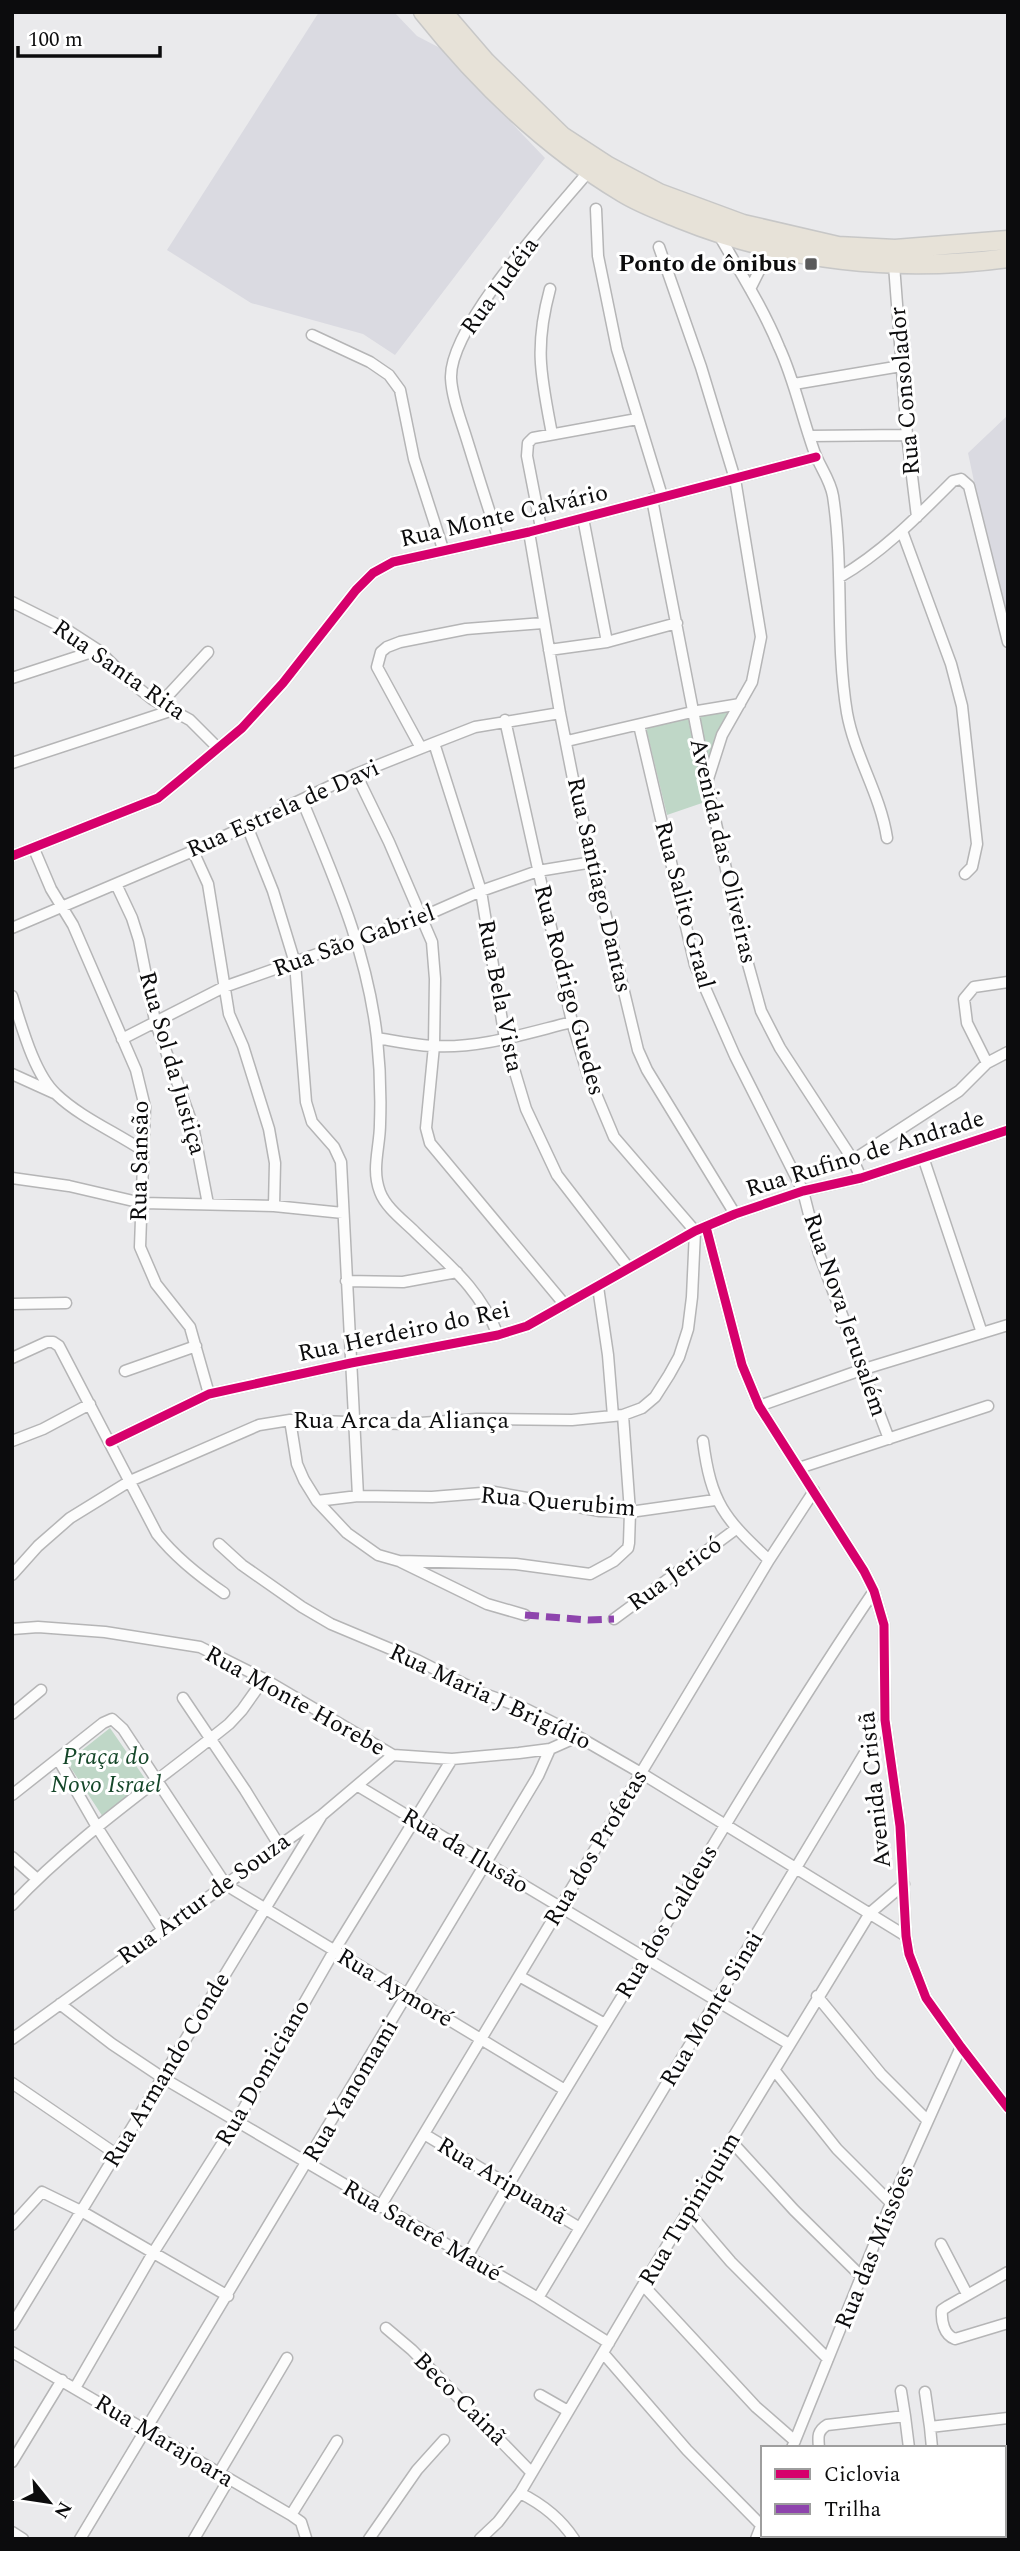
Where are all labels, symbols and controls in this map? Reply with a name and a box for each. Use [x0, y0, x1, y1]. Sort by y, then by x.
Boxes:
scale bar [18, 14, 159, 58]
text: 100 m [28, 24, 83, 56]
street label: Rua Judéia [452, 229, 548, 343]
place label: Ponto de ônibus [618, 246, 797, 282]
marker: Ponto de ônibus [803, 256, 819, 272]
street label: Rua Consolador [880, 305, 930, 477]
street label: Rua Monte Calvário [396, 475, 612, 557]
street label: Rua Santa Rita [45, 611, 193, 730]
street label: Avenida das Oliveiras [680, 735, 766, 967]
street label: Rua Estrela de Davi [181, 750, 385, 868]
street label: Rua Santiago Dantas [557, 774, 641, 996]
street label: Rua Salito Graal [644, 817, 724, 993]
street label: Rua Rodrigo Guedes [524, 880, 614, 1100]
street label: Rua São Gabriel [268, 895, 440, 987]
street label: Rua Bela Vista [468, 916, 533, 1076]
street label: Rua Sol da Justiça [129, 967, 215, 1159]
street label: Rua Sansão [121, 1100, 159, 1222]
street label: Rua Rufino de Andrade [741, 1101, 989, 1207]
street label: Rua Nova Jerusalém [793, 1208, 897, 1422]
street label: Rua Herdeiro do Rei [295, 1292, 513, 1372]
street label: Rua Arca da Aliança [293, 1403, 509, 1439]
street label: Rua Querubim [479, 1477, 637, 1527]
street label: Rua Jericó [620, 1527, 730, 1621]
street label: Rua Maria J Brigídio [383, 1634, 597, 1760]
street label: Rua Monte Horebe [198, 1636, 392, 1766]
street label: Avenida Cristã [849, 1710, 901, 1870]
park label: Praça do Novo Israel [50, 1739, 162, 1803]
street label: Rua dos Profetas [535, 1763, 657, 1933]
street label: Rua da Ilusão [394, 1799, 536, 1903]
street label: Rua Artur de Souza [110, 1824, 298, 1974]
street label: Rua dos Caldeus [607, 1838, 727, 2006]
street label: Rua Monte Sinai [651, 1924, 773, 2094]
street label: Rua Aymoré [330, 1939, 460, 2037]
street label: Rua Armando Conde [94, 1965, 240, 2175]
street label: Rua Domiciano [206, 1993, 320, 2153]
street label: Rua Yanomami [294, 2012, 408, 2170]
street label: Rua Tupiniquim [630, 2125, 750, 2293]
street label: Rua Aripuanã [430, 2128, 574, 2234]
street label: Rua das Missões [826, 2159, 924, 2335]
street label: Rua Saterê Maué [335, 2171, 509, 2291]
street label: Beco Cainã [405, 2344, 515, 2454]
street label: Rua Marajoara [87, 2385, 241, 2497]
legend [761, 2446, 1006, 2537]
text: Ciclovia [824, 2459, 901, 2491]
north arrow [14, 2467, 84, 2537]
text: Trilha [824, 2494, 882, 2526]
text: N [46, 2496, 79, 2524]

